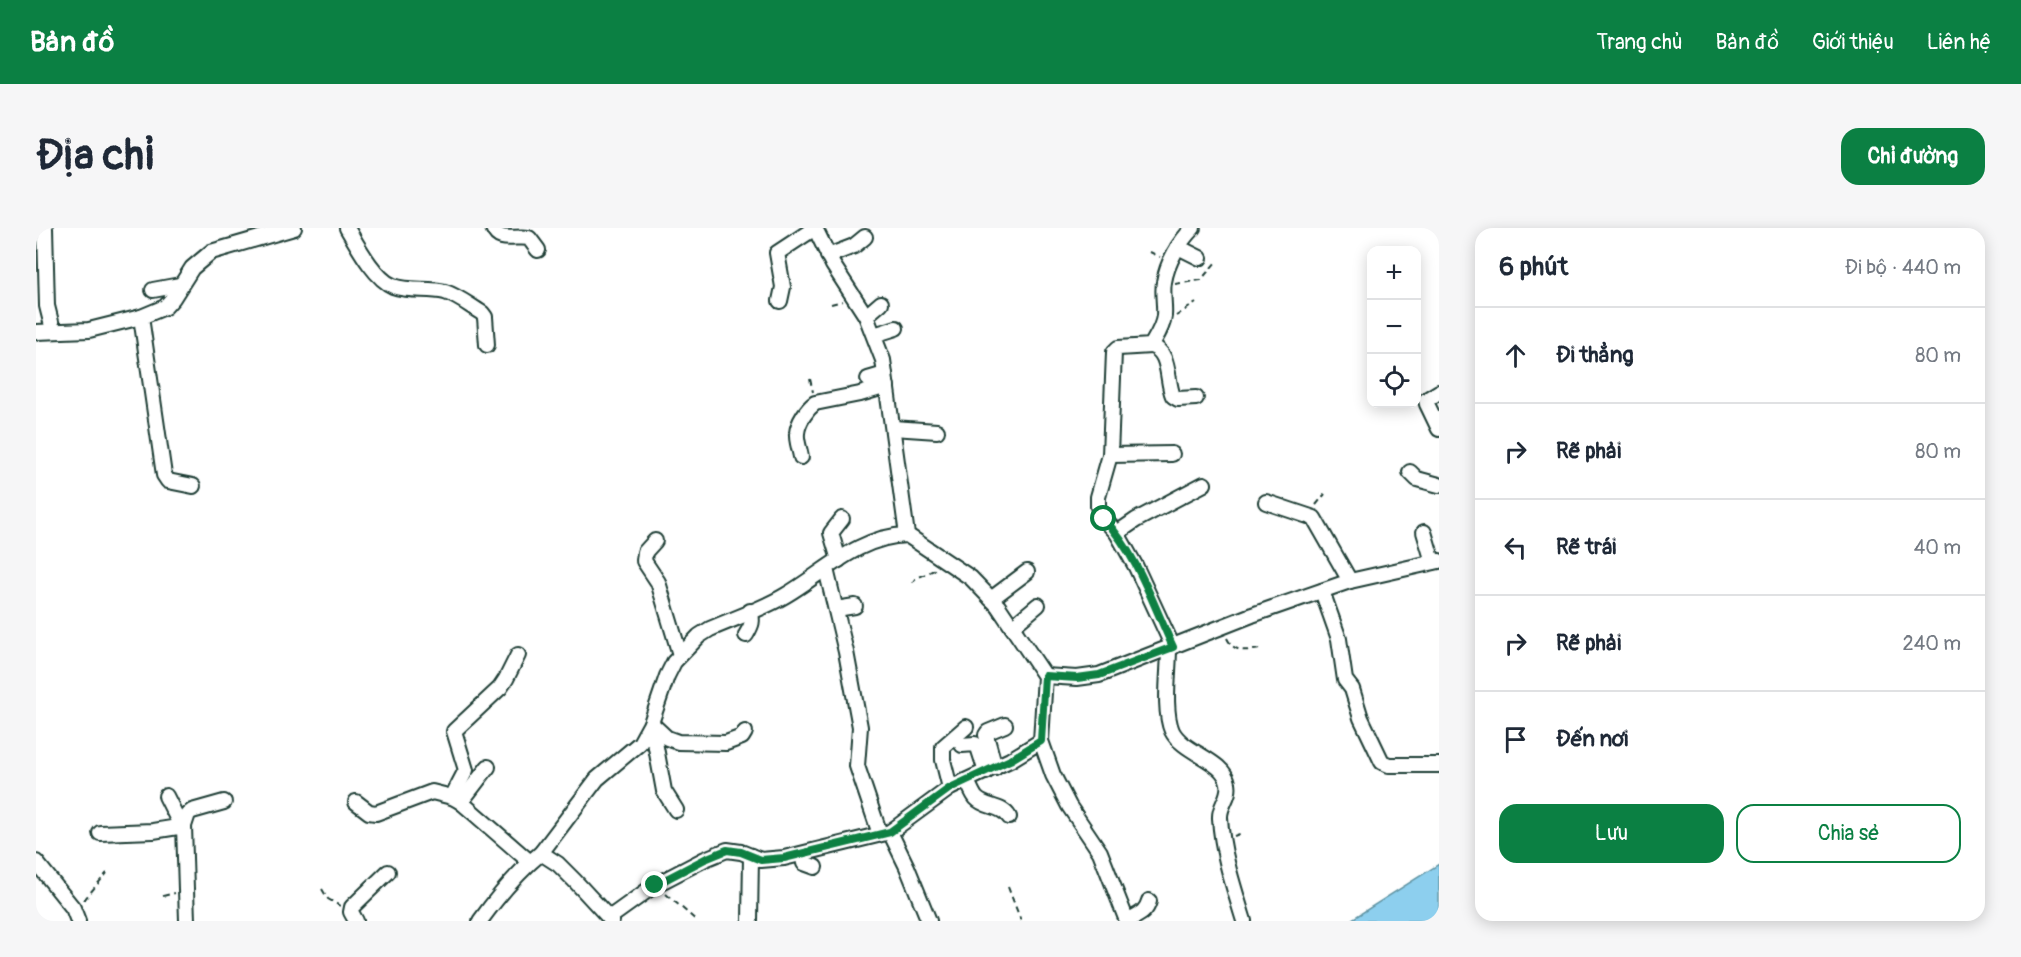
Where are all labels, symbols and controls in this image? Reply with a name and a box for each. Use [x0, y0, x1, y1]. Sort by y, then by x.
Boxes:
text: Bản đồ [30, 25, 114, 60]
text: Trang chủ [1597, 29, 1683, 56]
text: Bản đồ [1716, 29, 1779, 56]
text: Giới thiệu [1812, 29, 1894, 56]
text: Liên hệ [1927, 29, 1991, 56]
button: Chỉ đường [1841, 128, 1985, 185]
text: Địa chỉ [36, 130, 154, 182]
map controls [1367, 246, 1421, 408]
button: + [1367, 246, 1421, 300]
text: 6 phút [1499, 251, 1568, 283]
text: Đi bộ · 440 m [1845, 255, 1961, 280]
button: − [1367, 300, 1421, 354]
icon: ahead [1499, 339, 1532, 372]
text: Đi thẳng [1556, 341, 1634, 369]
text: 80 m [1915, 343, 1961, 368]
button: locate [1367, 354, 1421, 408]
icon: right [1499, 435, 1532, 468]
text: Rẽ phải [1556, 437, 1621, 465]
text: 80 m [1915, 439, 1961, 464]
route start [1090, 505, 1116, 531]
icon: left [1499, 531, 1532, 564]
text: Rẽ trái [1556, 533, 1616, 561]
text: 40 m [1914, 535, 1961, 560]
icon: right [1499, 627, 1532, 660]
text: Rẽ phải [1556, 629, 1621, 657]
text: 240 m [1902, 631, 1961, 656]
icon: arrive [1499, 723, 1532, 756]
text: Đến nơi [1556, 725, 1628, 753]
button: Lưu [1499, 804, 1724, 863]
button: Chia sẻ [1736, 804, 1961, 863]
route end [641, 871, 667, 897]

